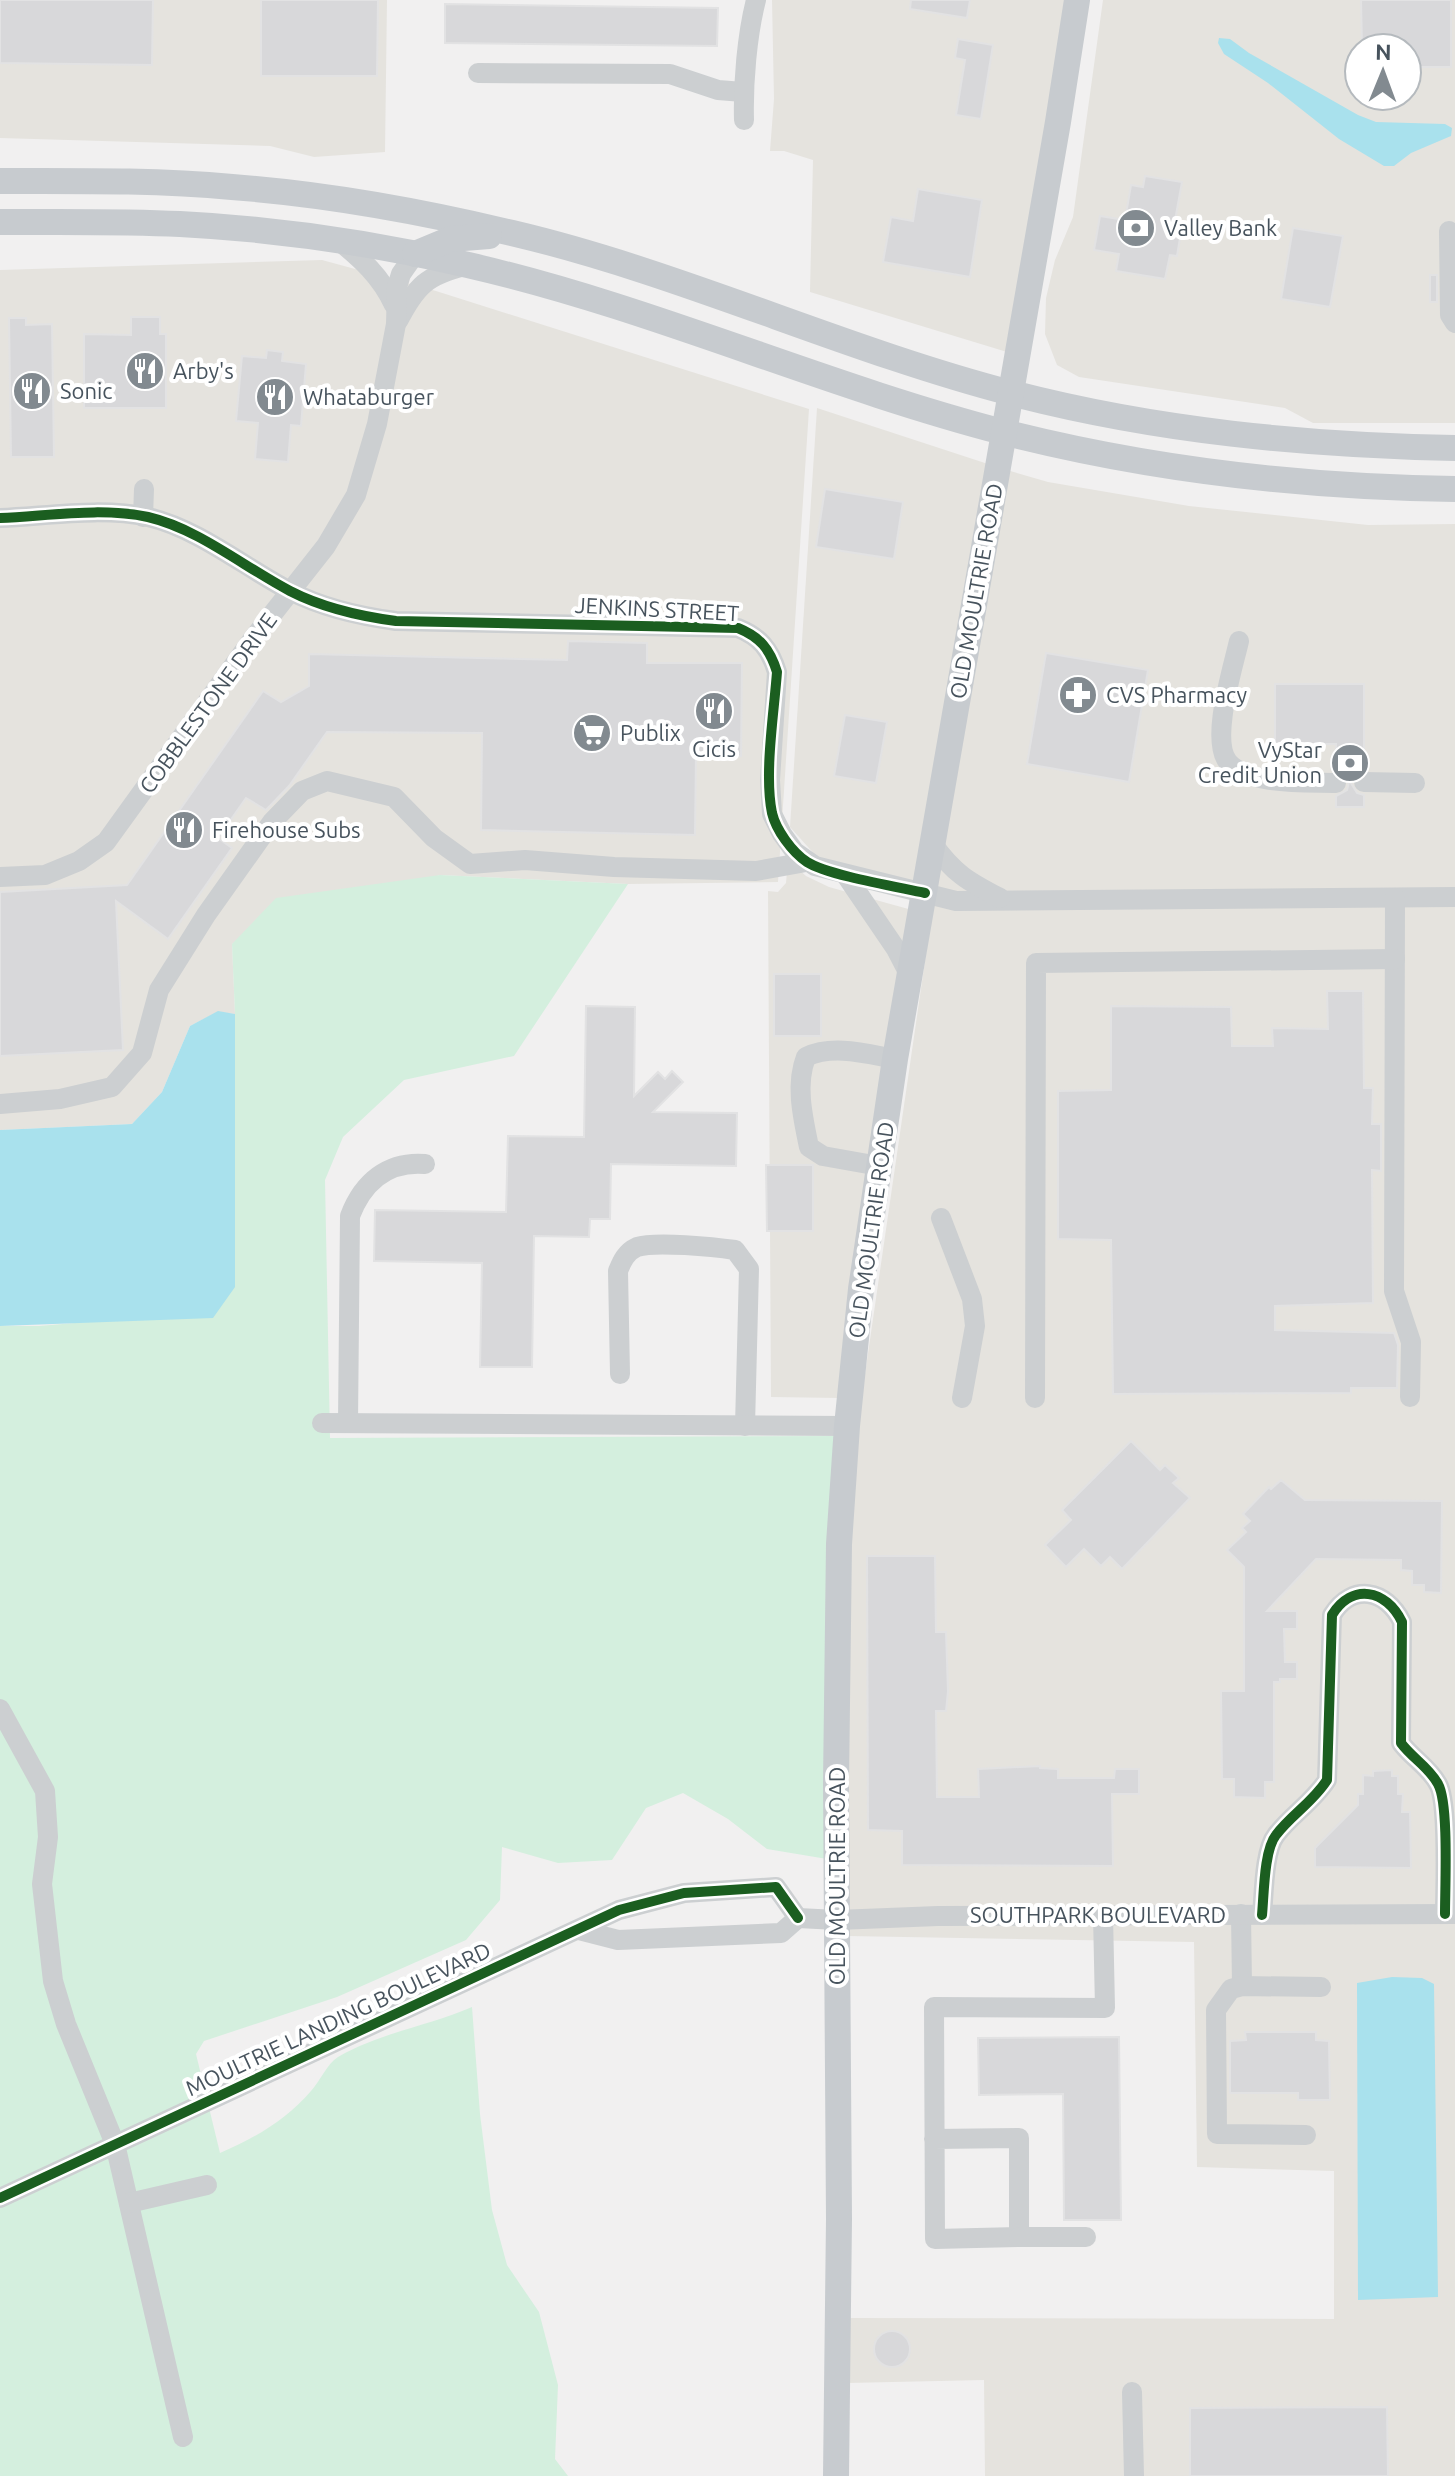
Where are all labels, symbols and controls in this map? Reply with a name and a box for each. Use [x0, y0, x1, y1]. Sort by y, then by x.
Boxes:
north arrow [1343, 32, 1423, 112]
text: N [1375, 39, 1392, 64]
bank icon: Valley Bank [1115, 207, 1157, 249]
place label: Valley Bank [1164, 215, 1277, 240]
restaurant icon: Arby's [124, 350, 166, 392]
place label: Arby's [173, 358, 234, 383]
restaurant icon: Sonic [11, 370, 53, 412]
restaurant icon: Whataburger [254, 376, 296, 418]
place label: Sonic [60, 378, 113, 403]
place label: Whataburger [303, 384, 435, 409]
street label: OLD MOULTRIE ROAD [944, 481, 1007, 701]
street label: JENKINS STREET [574, 592, 740, 625]
street label: COBBLESTONE DRIVE [134, 608, 281, 798]
pharmacy icon: CVS Pharmacy [1057, 674, 1099, 716]
place label: CVS Pharmacy [1106, 682, 1248, 707]
restaurant icon: Cicis [693, 690, 735, 732]
supermarket icon: Publix [571, 712, 613, 754]
place label: Publix [620, 720, 681, 745]
place label: Cicis [692, 736, 736, 761]
place label: VyStar Credit Union [1198, 737, 1323, 787]
bank icon: VyStar Credit Union [1329, 742, 1371, 784]
restaurant icon: Firehouse Subs [163, 809, 205, 851]
place label: Firehouse Subs [212, 817, 361, 842]
street label: OLD MOULTRIE ROAD [843, 1120, 898, 1340]
street label: OLD MOULTRIE ROAD [824, 1767, 849, 1985]
street label: SOUTHPARK BOULEVARD [970, 1902, 1226, 1927]
street label: MOULTRIE LANDING BOULEVARD [181, 1937, 494, 2100]

